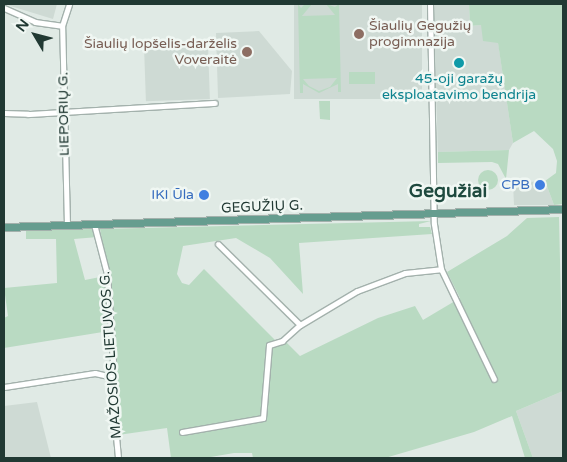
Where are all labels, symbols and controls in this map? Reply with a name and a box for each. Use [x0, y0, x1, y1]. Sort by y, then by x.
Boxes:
north arrow [10, 10, 60, 60]
text: N [12, 16, 33, 35]
place label: Šiaulių Gegužių progimnazija [369, 18, 471, 50]
marker: Šiaulių Gegužių progimnazija [353, 28, 365, 40]
place label: Šiaulių lopšelis-darželis Voveraitė [84, 36, 237, 68]
marker: Šiaulių lopšelis-darželis Voveraitė [241, 46, 253, 58]
marker: 45-oji garažų eksploatavimo bendrija [453, 57, 465, 69]
place label: 45-oji garažų eksploatavimo bendrija [382, 71, 536, 104]
street label: LIEPORIŲ G. [55, 72, 73, 156]
place label: CPB [501, 177, 530, 193]
marker: CPB [534, 179, 546, 191]
district label: Gegužiai [409, 181, 487, 203]
place label: IKI Ūla [151, 187, 194, 203]
marker: IKI Ūla [198, 189, 210, 201]
street label: GEGUŽIŲ G. [221, 197, 303, 217]
street label: MAŽOSIOS LIETUVOS G. [97, 271, 125, 439]

